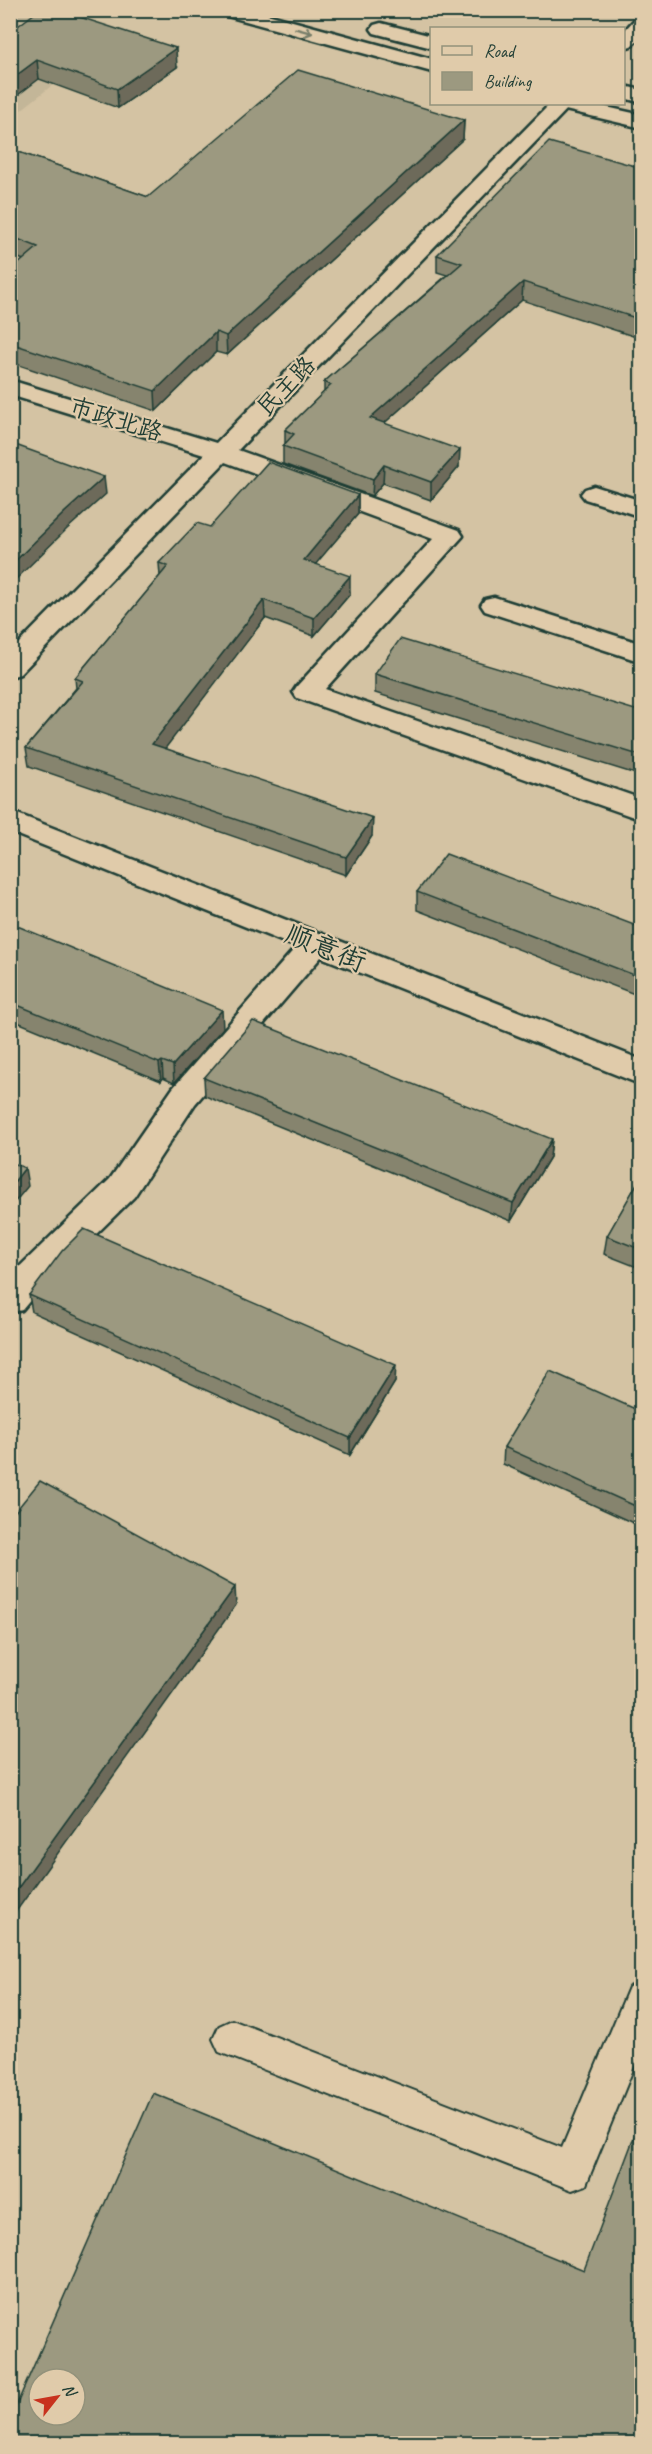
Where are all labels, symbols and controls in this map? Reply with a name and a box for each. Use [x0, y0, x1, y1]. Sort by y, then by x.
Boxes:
one-way arrow [294, 26, 313, 38]
legend [430, 27, 625, 105]
text: Road [484, 40, 517, 62]
text: Building [484, 70, 533, 92]
street label: 民主路 [250, 350, 322, 422]
street label: 市政北路 [66, 391, 166, 447]
street label: 顺意街 [280, 916, 371, 979]
north arrow [27, 2367, 87, 2427]
text: N [58, 2380, 82, 2402]

